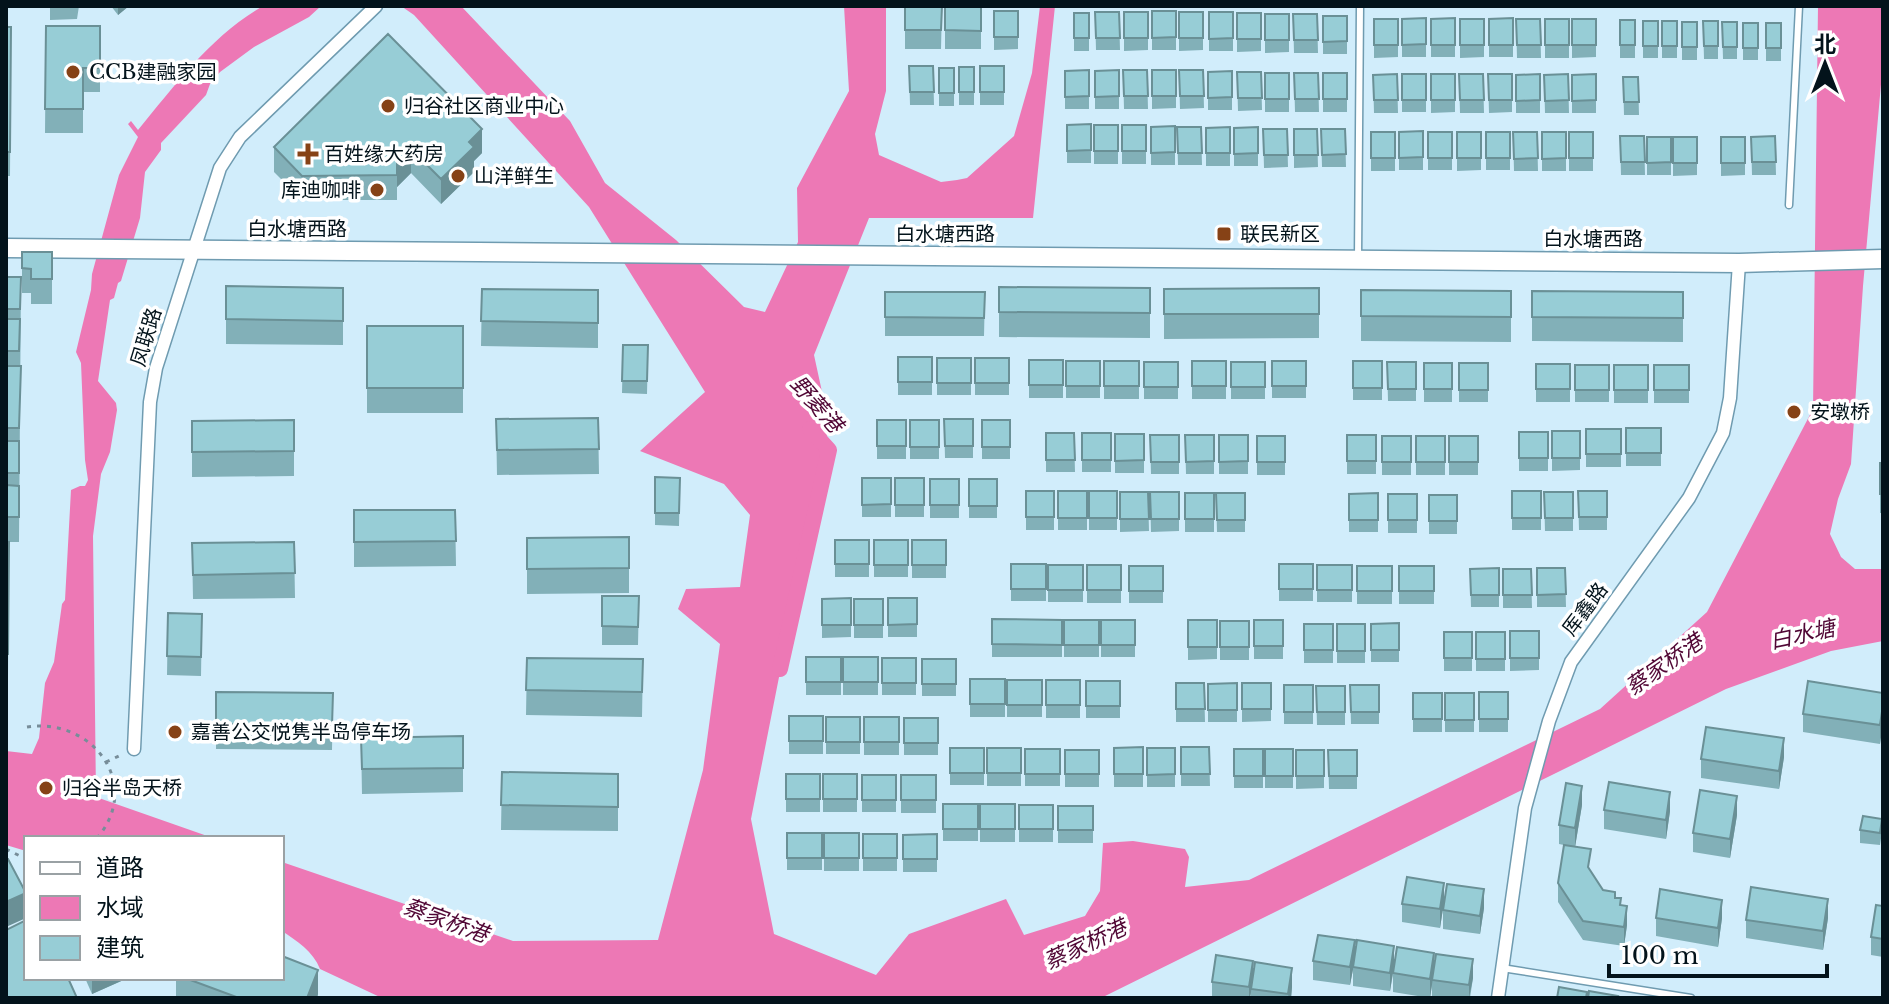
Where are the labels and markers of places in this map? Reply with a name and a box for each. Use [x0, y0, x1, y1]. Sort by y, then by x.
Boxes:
place label: CCB建融家园 [89, 60, 216, 84]
marker: CCB建融家园 [64, 63, 82, 81]
place label: 归谷社区商业中心 [404, 94, 564, 118]
marker: 归谷社区商业中心 [379, 97, 397, 115]
place label: 百姓缘大药房 [324, 142, 444, 166]
marker: 百姓缘大药房 [299, 145, 317, 163]
place label: 山洋鲜生 [474, 164, 554, 188]
marker: 山洋鲜生 [449, 167, 467, 185]
place label: 库迪咖啡 [281, 178, 361, 202]
marker: 库迪咖啡 [368, 181, 386, 199]
place label: 联民新区 [1240, 222, 1320, 246]
marker: 联民新区 [1215, 225, 1233, 243]
place label: 安墩桥 [1810, 400, 1870, 424]
marker: 安墩桥 [1785, 403, 1803, 421]
place label: 嘉善公交悦隽半岛停车场 [191, 720, 411, 744]
marker: 嘉善公交悦隽半岛停车场 [166, 723, 184, 741]
place label: 归谷半岛天桥 [62, 776, 182, 800]
marker: 归谷半岛天桥 [37, 779, 55, 797]

